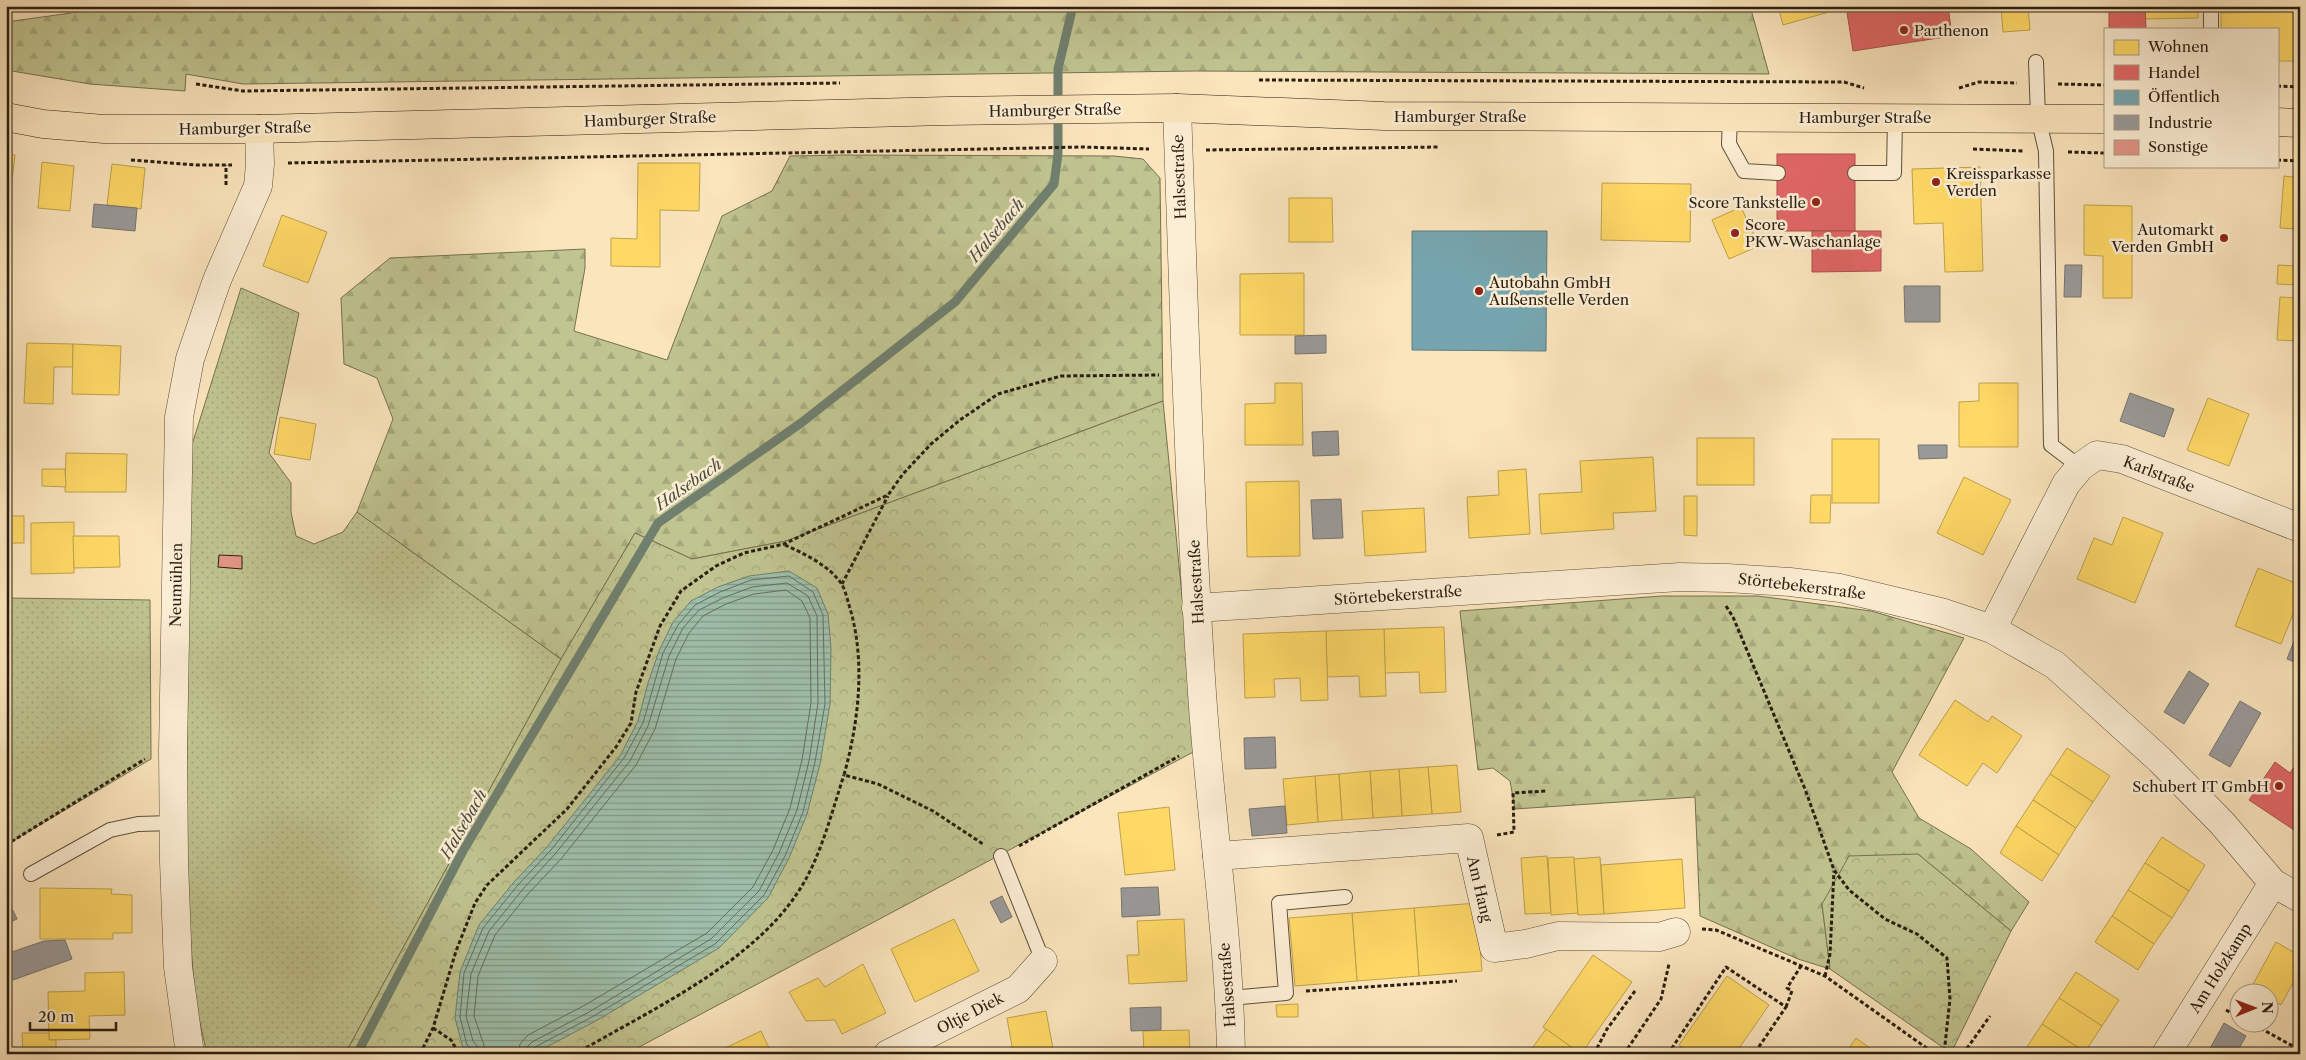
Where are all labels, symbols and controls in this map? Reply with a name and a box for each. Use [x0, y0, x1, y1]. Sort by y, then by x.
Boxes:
place label: Parthenon [1914, 21, 1990, 40]
marker: Parthenon [1898, 24, 1910, 36]
legend [2104, 28, 2278, 168]
text: Wohnen [2147, 37, 2210, 56]
text: Handel [2148, 63, 2201, 82]
text: Öffentlich [2148, 87, 2221, 106]
street label: Hamburger Straße [988, 99, 1122, 121]
street label: Hamburger Straße [583, 107, 717, 131]
street label: Hamburger Straße [1394, 107, 1526, 126]
street label: Hamburger Straße [1799, 108, 1931, 127]
text: Industrie [2148, 113, 2212, 132]
street label: Hamburger Straße [178, 117, 312, 139]
street label: Halsestraße [1168, 134, 1190, 220]
text: Sonstige [2148, 137, 2208, 156]
place label: Kreissparkasse Verden [1945, 164, 2051, 200]
marker: Kreissparkasse Verden [1930, 176, 1942, 188]
place label: Score Tankstelle [1689, 193, 1806, 212]
water label: Halsebach [962, 194, 1028, 267]
marker: Score Tankstelle [1810, 196, 1822, 208]
place label: Score PKW-Waschanlage [1745, 215, 1881, 251]
place label: Automarkt Verden GmbH [2110, 220, 2215, 256]
marker: Score PKW-Waschanlage [1729, 227, 1741, 239]
marker: Automarkt Verden GmbH [2218, 232, 2230, 244]
place label: Autobahn GmbH Außenstelle Verden [1488, 273, 1630, 309]
marker: Autobahn GmbH Außenstelle Verden [1473, 285, 1485, 297]
street label: Karlstraße [2121, 452, 2197, 496]
water label: Halsebach [649, 454, 725, 515]
street label: Halsestraße [1184, 539, 1208, 625]
street label: Neumühlen [166, 542, 186, 627]
street label: Störtebekerstraße [1737, 569, 1867, 603]
street label: Störtebekerstraße [1333, 581, 1463, 609]
place label: Schubert IT GmbH [2132, 777, 2269, 796]
marker: Schubert IT GmbH [2273, 780, 2285, 792]
water label: Halsebach [434, 786, 491, 864]
street label: Am Hang [1463, 853, 1497, 924]
street label: Am Holzkamp [2184, 920, 2255, 1017]
street label: Halsestraße [1215, 942, 1239, 1028]
north arrow [2228, 982, 2278, 1032]
street label: Oltje Diek [933, 987, 1008, 1038]
scale bar [30, 1000, 116, 1032]
text: N [2258, 1002, 2276, 1014]
text: 20 m [38, 1007, 74, 1026]

